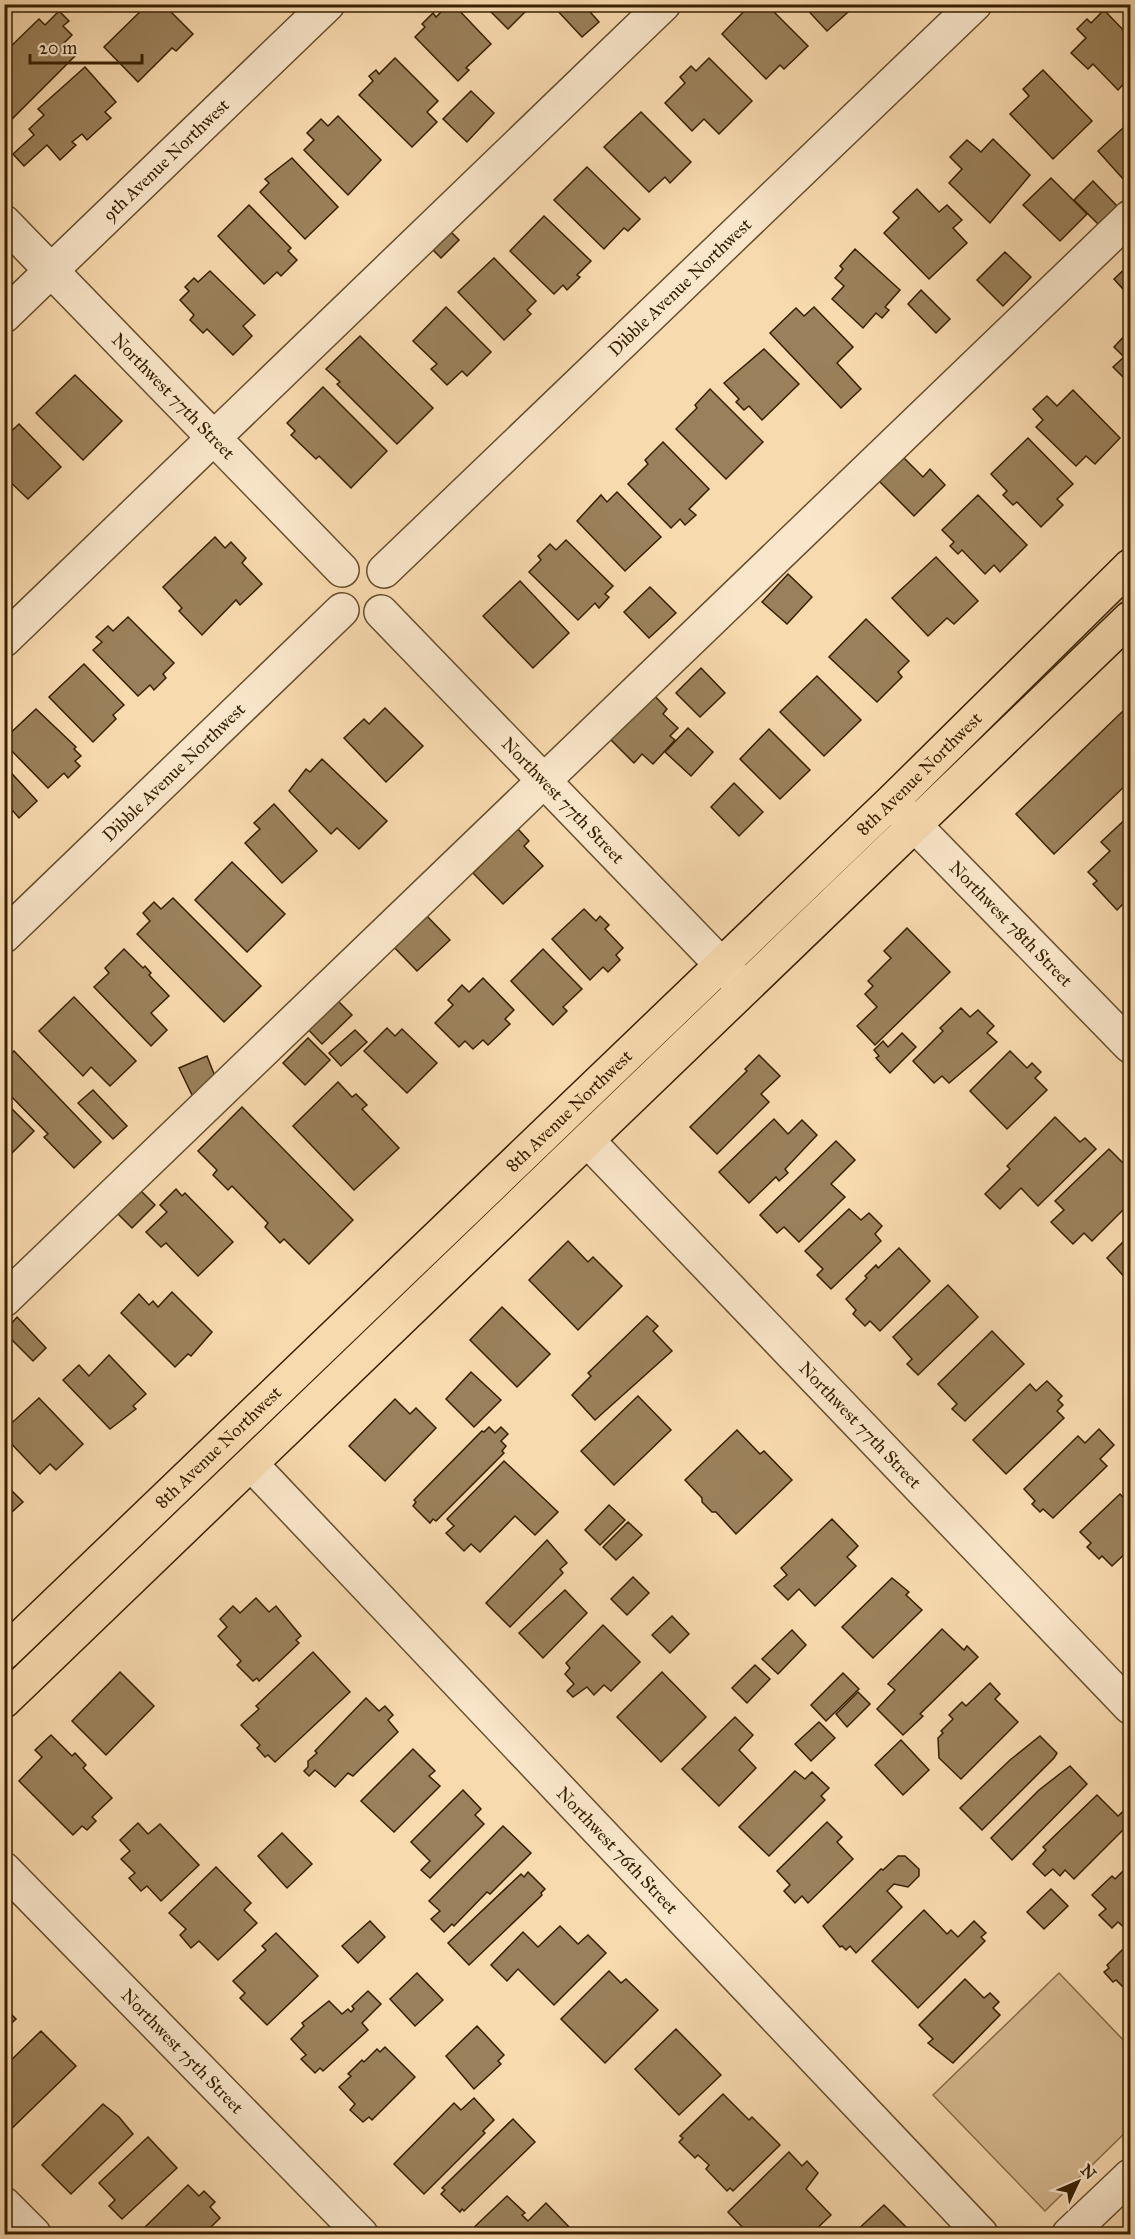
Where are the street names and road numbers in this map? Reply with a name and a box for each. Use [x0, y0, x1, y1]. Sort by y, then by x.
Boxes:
street label: 9th Avenue Northwest [98, 94, 234, 226]
street label: Dibble Avenue Northwest [604, 213, 756, 361]
street label: Northwest 77th Street [107, 329, 240, 464]
street label: Dibble Avenue Northwest [98, 698, 250, 846]
street label: 8th Avenue Northwest [852, 707, 987, 840]
street label: Northwest 77th Street [497, 733, 629, 869]
street label: Northwest 78th Street [945, 856, 1078, 992]
street label: 8th Avenue Northwest [501, 1045, 637, 1177]
street label: Northwest 77th Street [794, 1357, 926, 1494]
street label: 8th Avenue Northwest [150, 1381, 287, 1513]
street label: Northwest 76th Street [552, 1782, 683, 1919]
street label: Northwest 75th Street [116, 1984, 249, 2119]

